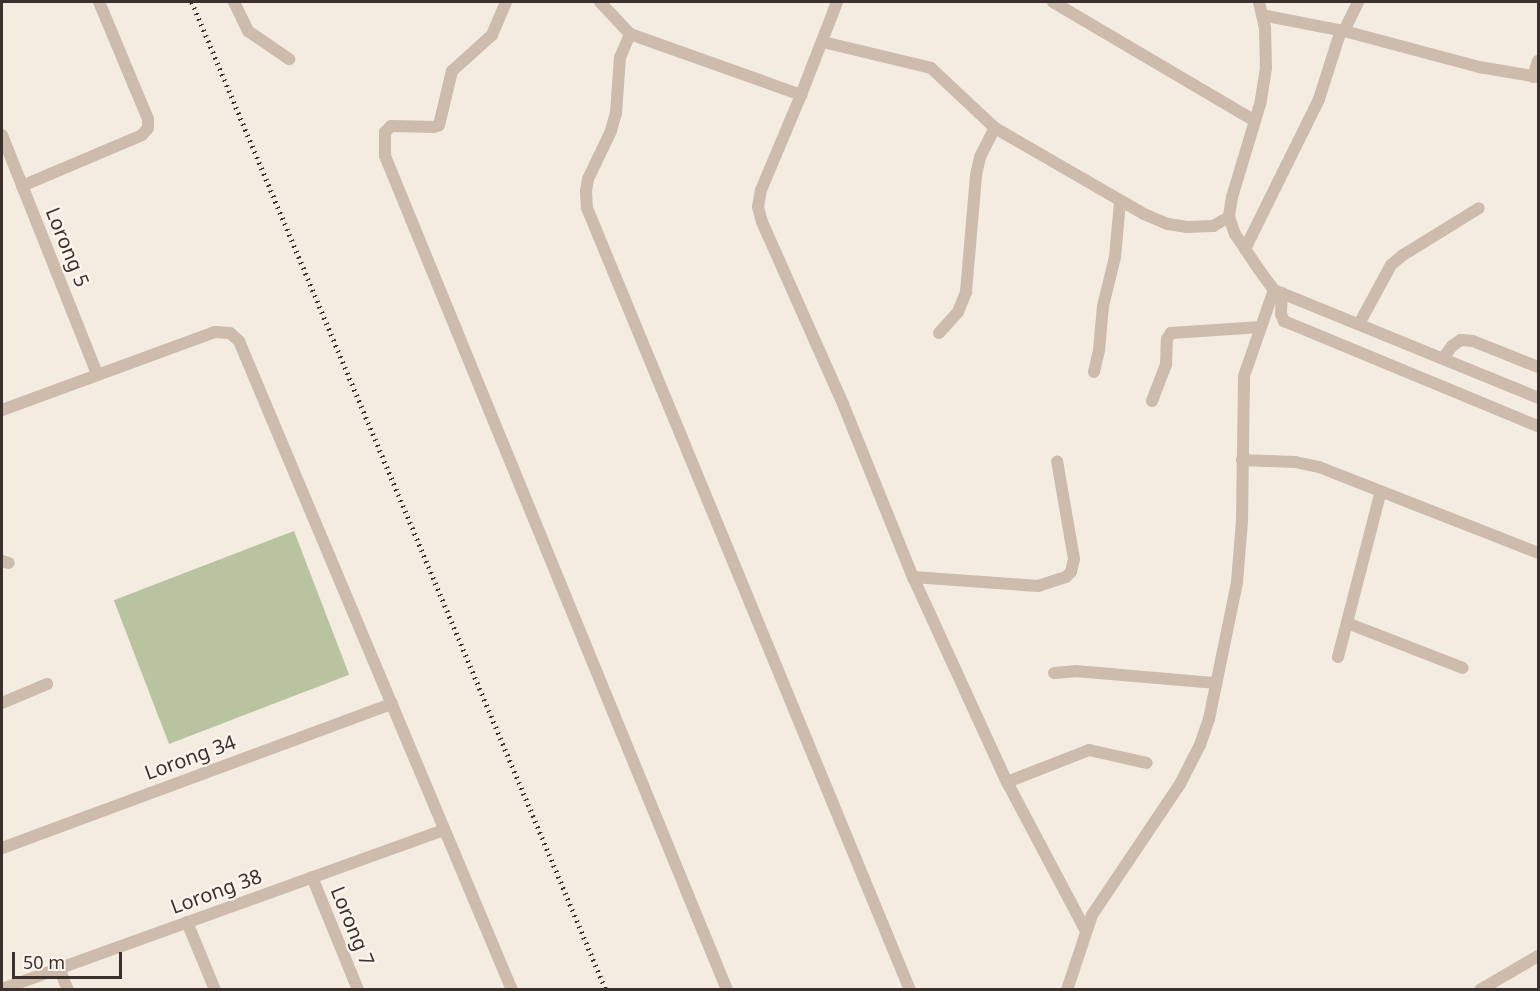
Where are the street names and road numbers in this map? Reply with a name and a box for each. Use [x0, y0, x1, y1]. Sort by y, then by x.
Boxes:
street label: Lorong 5 [41, 204, 95, 290]
street label: Lorong 34 [141, 729, 239, 785]
street label: Lorong 38 [167, 863, 265, 919]
street label: Lorong 7 [326, 883, 380, 969]

